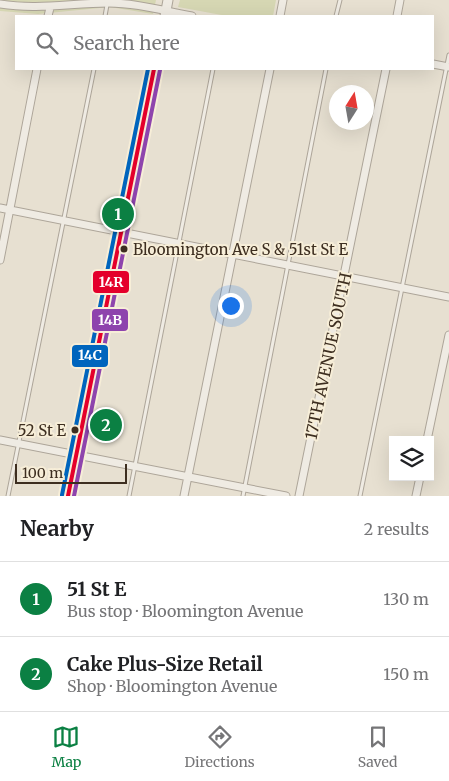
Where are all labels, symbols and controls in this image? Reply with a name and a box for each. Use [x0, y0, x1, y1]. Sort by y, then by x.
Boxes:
search box [15, 15, 434, 70]
icon: search [33, 29, 61, 57]
text: Search here [73, 31, 180, 55]
north arrow [329, 85, 374, 130]
pin: 1 [102, 195, 134, 233]
place label: Bloomington Ave S & 51st St E [133, 240, 348, 259]
marker: Bloomington Ave S & 51st St E [119, 244, 129, 254]
line badge: 14R [92, 270, 130, 294]
street label: 17TH AVENUE SOUTH [301, 270, 356, 441]
text: 14R [99, 273, 124, 291]
your location [218, 293, 244, 319]
line badge: 14B [91, 308, 129, 332]
text: 14B [98, 311, 122, 329]
line badge: 14C [71, 344, 109, 368]
text: 14C [78, 346, 102, 364]
pin: 2 [90, 406, 122, 444]
place label: 52 St E [18, 421, 66, 440]
marker: 52 St E [70, 425, 80, 435]
map controls [389, 436, 434, 481]
button: layers [389, 436, 434, 481]
scale bar [15, 461, 128, 484]
text: 100 m [22, 464, 63, 482]
text: Nearby [20, 515, 94, 542]
text: 2 results [364, 519, 429, 539]
text: 51 St E [67, 577, 126, 601]
text: 1 [32, 589, 40, 609]
text: 130 m [383, 589, 429, 609]
text: Bus stop · Bloomington Avenue [67, 601, 303, 621]
text: Cake Plus-Size Retail [67, 652, 263, 676]
text: 2 [31, 664, 41, 684]
text: 150 m [383, 664, 429, 684]
text: Shop · Bloomington Avenue [67, 676, 277, 696]
tab: Map [52, 723, 81, 771]
tab: Directions [185, 723, 255, 771]
tab: Saved [358, 723, 397, 771]

